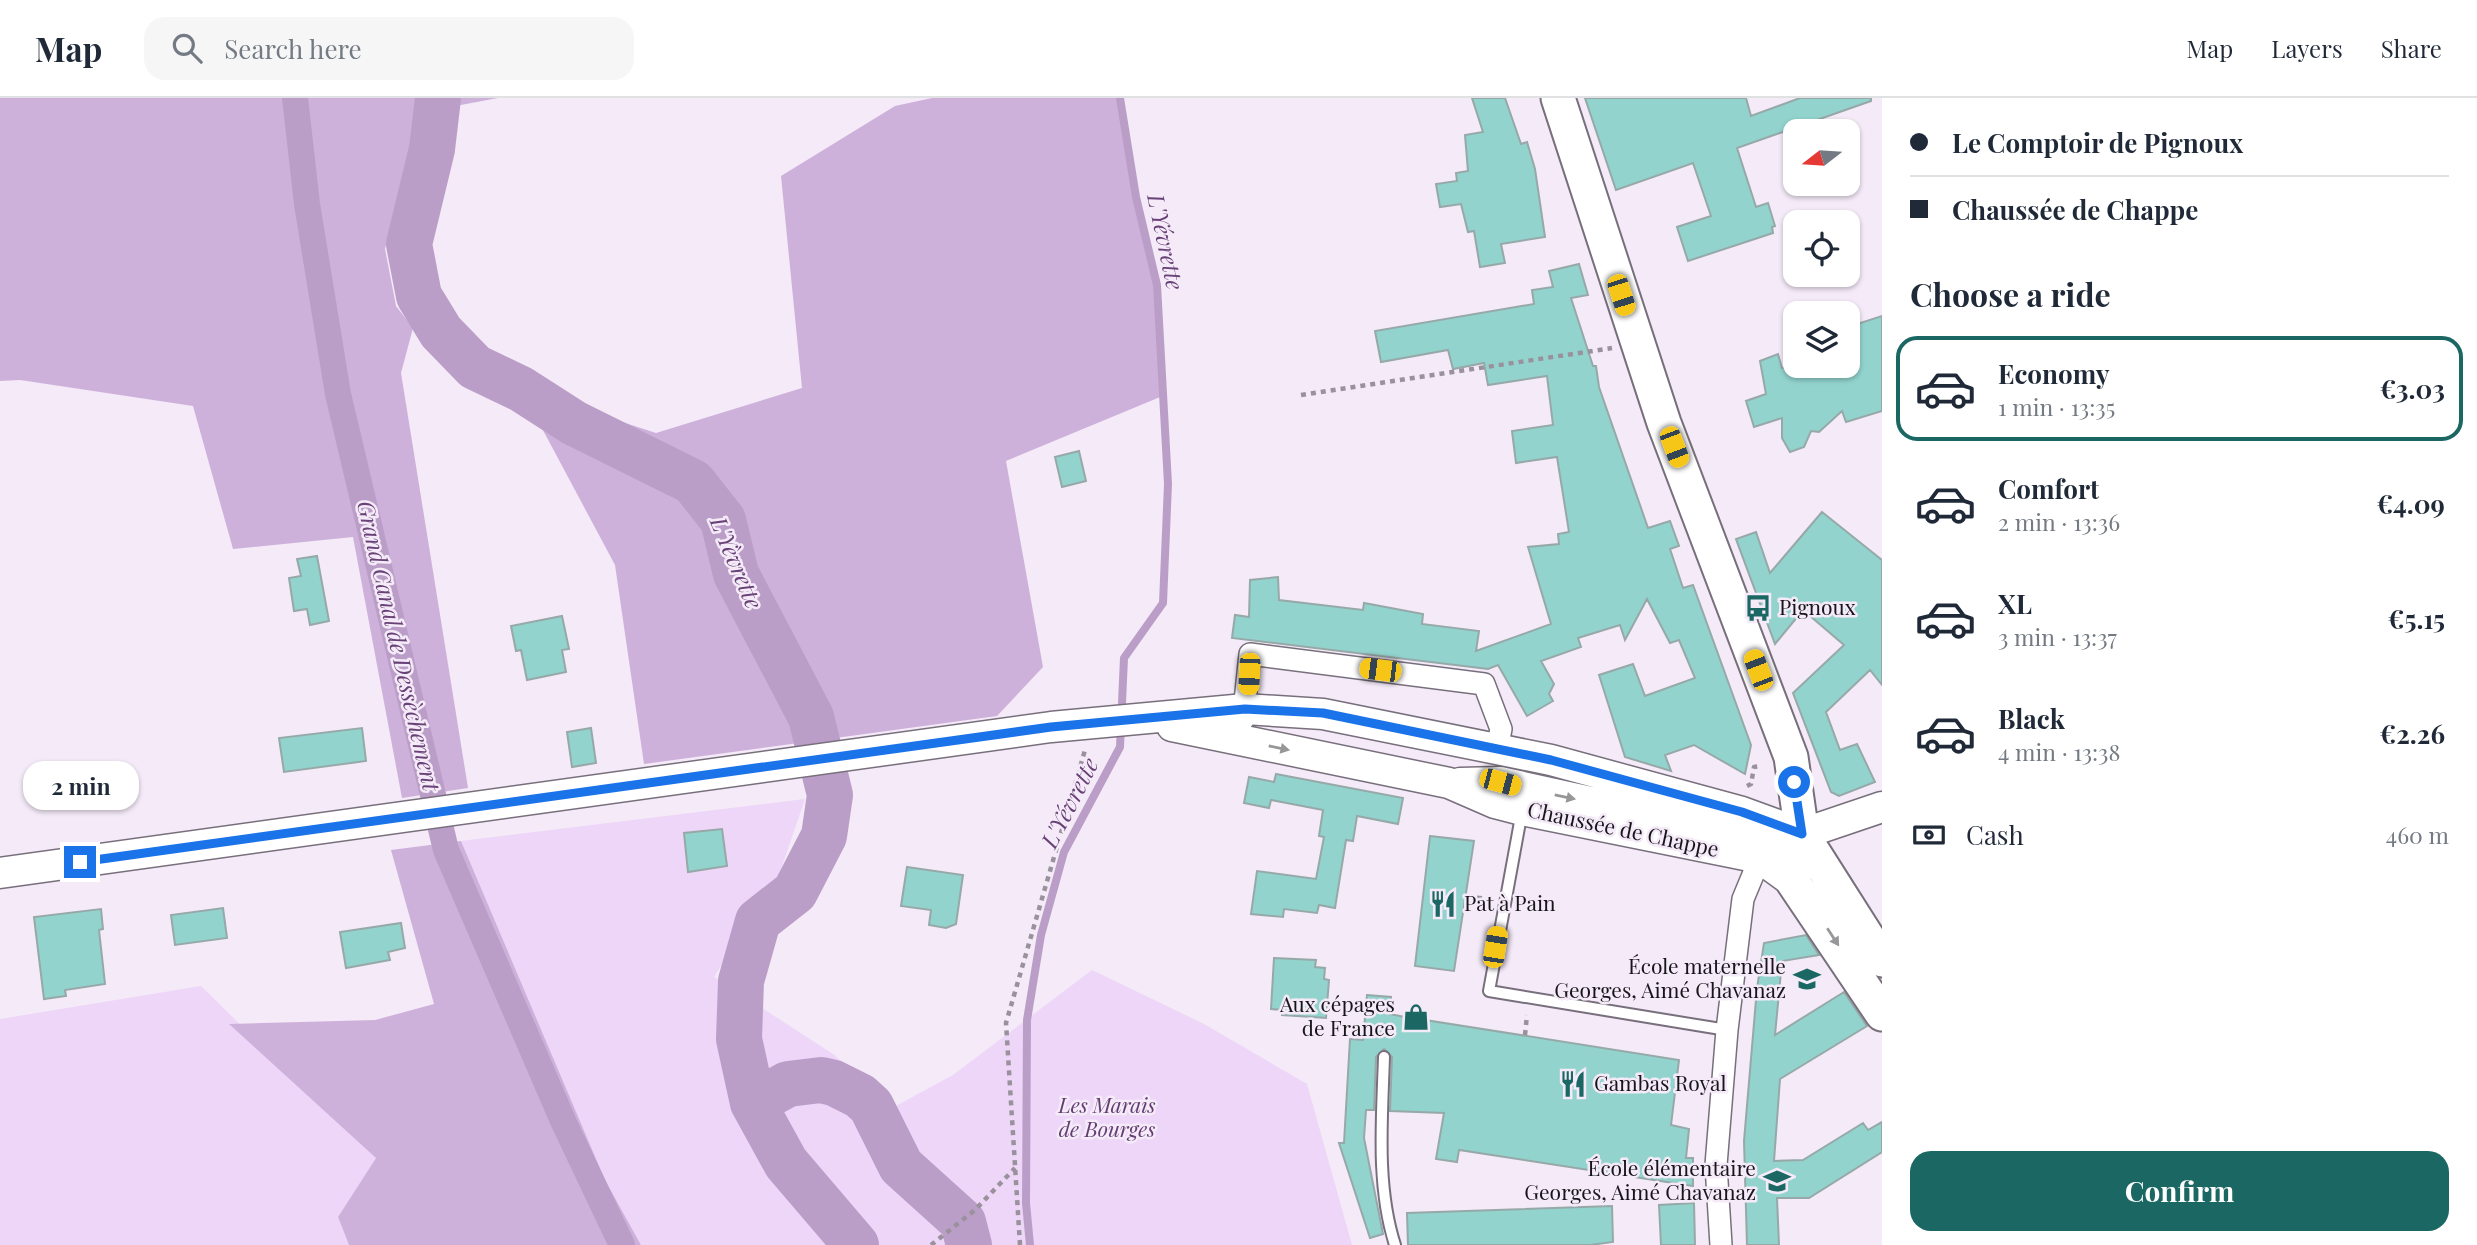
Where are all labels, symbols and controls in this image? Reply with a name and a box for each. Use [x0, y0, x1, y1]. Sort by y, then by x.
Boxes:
search box [144, 17, 634, 80]
text: Map [35, 26, 102, 70]
icon: search [168, 29, 206, 67]
text: Search here [224, 31, 362, 66]
text: Map [2187, 32, 2233, 64]
text: Layers [2271, 32, 2343, 64]
text: Share [2381, 32, 2442, 64]
north arrow [1783, 119, 1860, 196]
map controls [1783, 119, 1860, 378]
text: Le Comptoir de Pignoux [1952, 125, 2243, 160]
water label: L'Yévrette [1141, 190, 1192, 293]
text: Chaussée de Chappe [1952, 192, 2198, 227]
button: locate [1783, 210, 1860, 287]
car [1605, 272, 1638, 318]
text: Choose a ride [1910, 272, 2111, 315]
button: layers [1783, 301, 1860, 378]
text: Economy [1998, 356, 2109, 391]
icon: car [1914, 357, 1977, 420]
text: €3.03 [2380, 371, 2445, 406]
text: 1 min · 13:35 [1998, 391, 2115, 422]
car [1657, 424, 1692, 470]
text: Comfort [1998, 471, 2099, 506]
icon: car [1914, 472, 1977, 535]
text: €4.09 [2376, 486, 2445, 521]
water label: Grand Canal de Dessèchement [351, 497, 448, 795]
text: 2 min · 13:36 [1998, 506, 2120, 537]
water label: L'Yèvrette [704, 511, 771, 613]
text: XL [1998, 586, 2032, 621]
icon: car [1914, 587, 1977, 650]
place label: Pignoux [1779, 592, 1856, 620]
bus stop icon: Pignoux [1743, 593, 1773, 623]
text: €5.15 [2388, 601, 2445, 636]
text: 3 min · 13:37 [1998, 621, 2117, 652]
car [1741, 647, 1776, 693]
car [1238, 652, 1261, 696]
car [1358, 657, 1403, 683]
text: Black [1998, 701, 2065, 736]
icon: car [1914, 702, 1977, 765]
text: €2.26 [2380, 716, 2445, 751]
text: 4 min · 13:38 [1998, 736, 2120, 767]
one-way arrow [1268, 742, 1290, 753]
water label: L'Yévrette [1032, 752, 1105, 854]
callout: 2 min [22, 760, 138, 810]
car [1477, 766, 1524, 798]
route start [1778, 766, 1810, 798]
text: 2 min [51, 770, 111, 801]
one-way arrow [1554, 792, 1576, 803]
street label: Chaussée de Chappe [1525, 794, 1722, 862]
icon: cash [1910, 816, 1948, 854]
text: Cash [1966, 817, 2024, 852]
text: 460 m [2386, 819, 2449, 850]
route end [64, 846, 96, 878]
place label: Pat à Pain [1464, 888, 1556, 916]
restaurant icon: Pat à Pain [1428, 889, 1458, 919]
car [1482, 925, 1509, 969]
one-way arrow [1826, 928, 1839, 947]
place label: École maternelle Georges, Aimé Chavanaz [1554, 951, 1786, 1003]
school or university icon: École maternelle Georges, Aimé Chavanaz [1792, 964, 1822, 994]
place label: Aux cépages de France [1279, 989, 1395, 1041]
shop icon: Aux cépages de France [1401, 1002, 1431, 1032]
place label: Gambas Royal [1594, 1068, 1727, 1096]
restaurant icon: Gambas Royal [1558, 1069, 1588, 1099]
park label: Les Marais de Bourges [1057, 1090, 1156, 1142]
button: Confirm [1910, 1151, 2449, 1231]
place label: École élémentaire Georges, Aimé Chavanaz [1524, 1153, 1756, 1205]
school or university icon: École élémentaire Georges, Aimé Chavanaz [1762, 1166, 1792, 1196]

